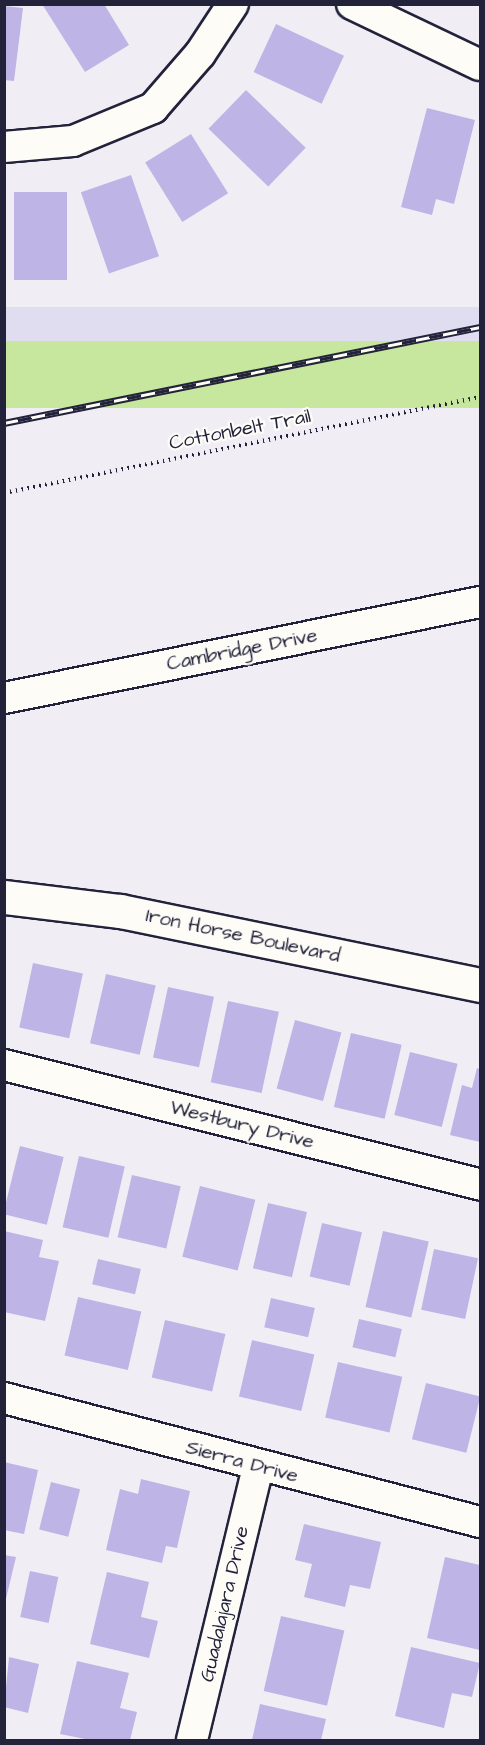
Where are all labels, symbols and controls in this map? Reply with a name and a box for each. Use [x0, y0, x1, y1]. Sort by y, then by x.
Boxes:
street label: Cottonbelt Trail [167, 404, 313, 456]
street label: Cambridge Drive [165, 624, 319, 676]
street label: Iron Horse Boulevard [144, 904, 342, 968]
street label: Westbury Drive [168, 1096, 316, 1154]
street label: Sierra Drive [183, 1436, 301, 1488]
street label: Guadalajara Drive [195, 1524, 255, 1684]

